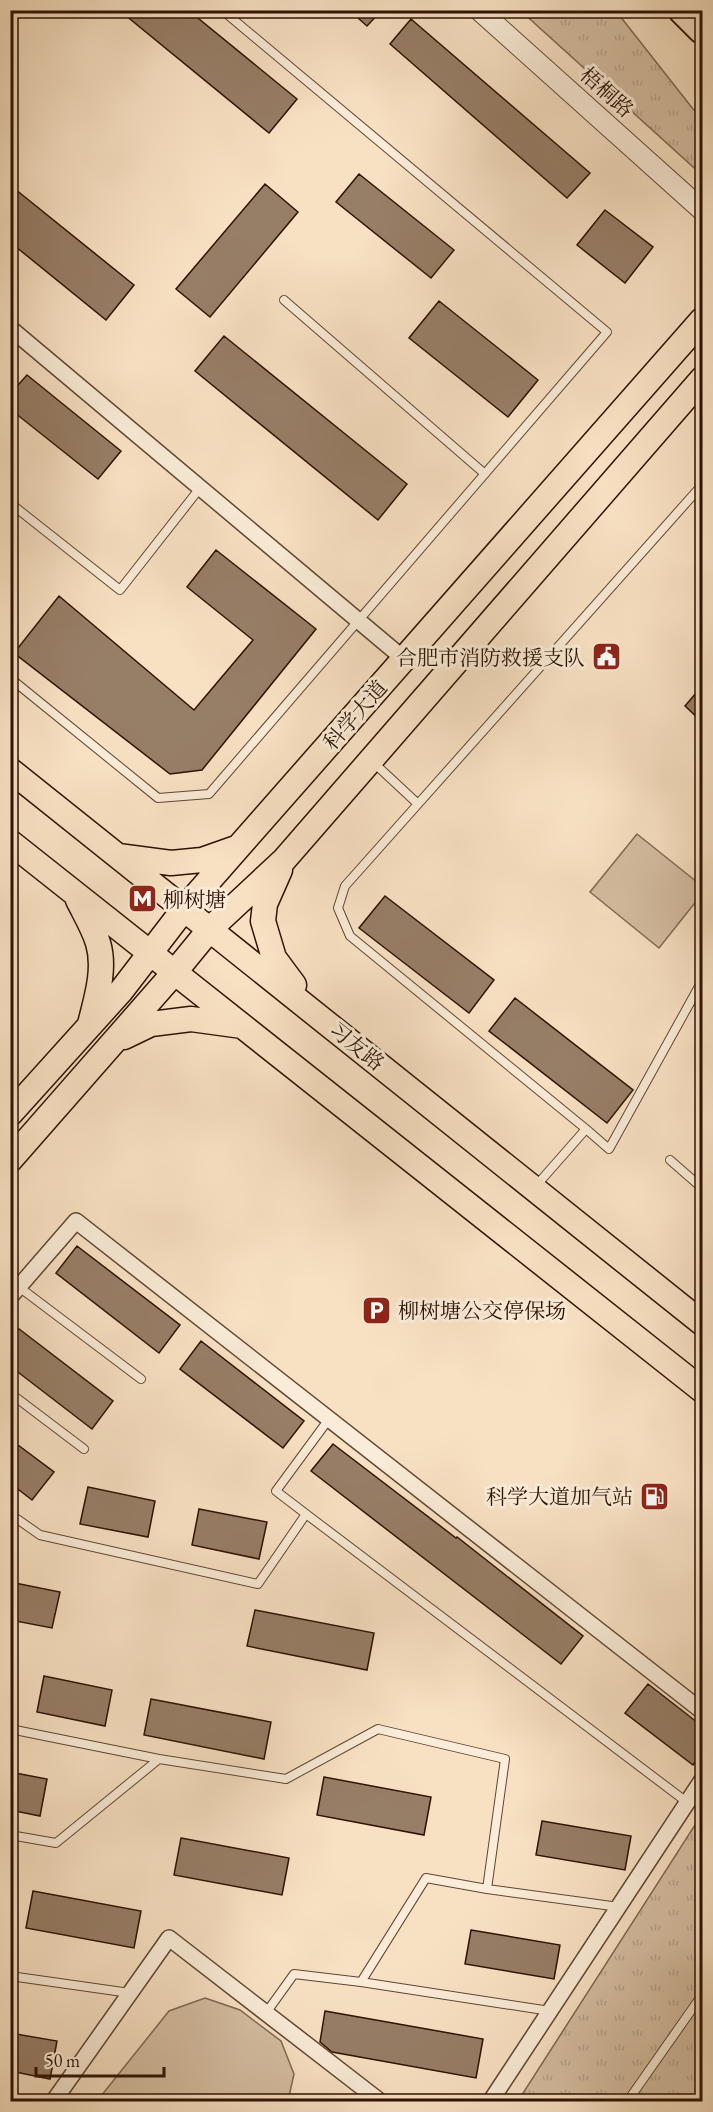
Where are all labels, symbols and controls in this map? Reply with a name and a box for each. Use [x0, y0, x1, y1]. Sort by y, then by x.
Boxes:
street label: 梧桐路 [575, 61, 639, 123]
public building icon: 合肥市消防救援支队 [590, 641, 622, 673]
place label: 合肥市消防救援支队 [396, 644, 585, 671]
street label: 科学大道 [317, 674, 393, 756]
metro station icon: 柳树塘 [126, 883, 158, 915]
place label: 柳树塘 [163, 886, 226, 913]
street label: 习友路 [324, 1016, 390, 1076]
parking icon: 柳树塘公交停保场 [361, 1294, 393, 1326]
place label: 柳树塘公交停保场 [398, 1297, 566, 1324]
fuel station icon: 科学大道加气站 [638, 1480, 670, 1512]
place label: 科学大道加气站 [486, 1483, 633, 1510]
scale bar [36, 2040, 164, 2078]
text: 50 m [45, 2049, 80, 2072]

